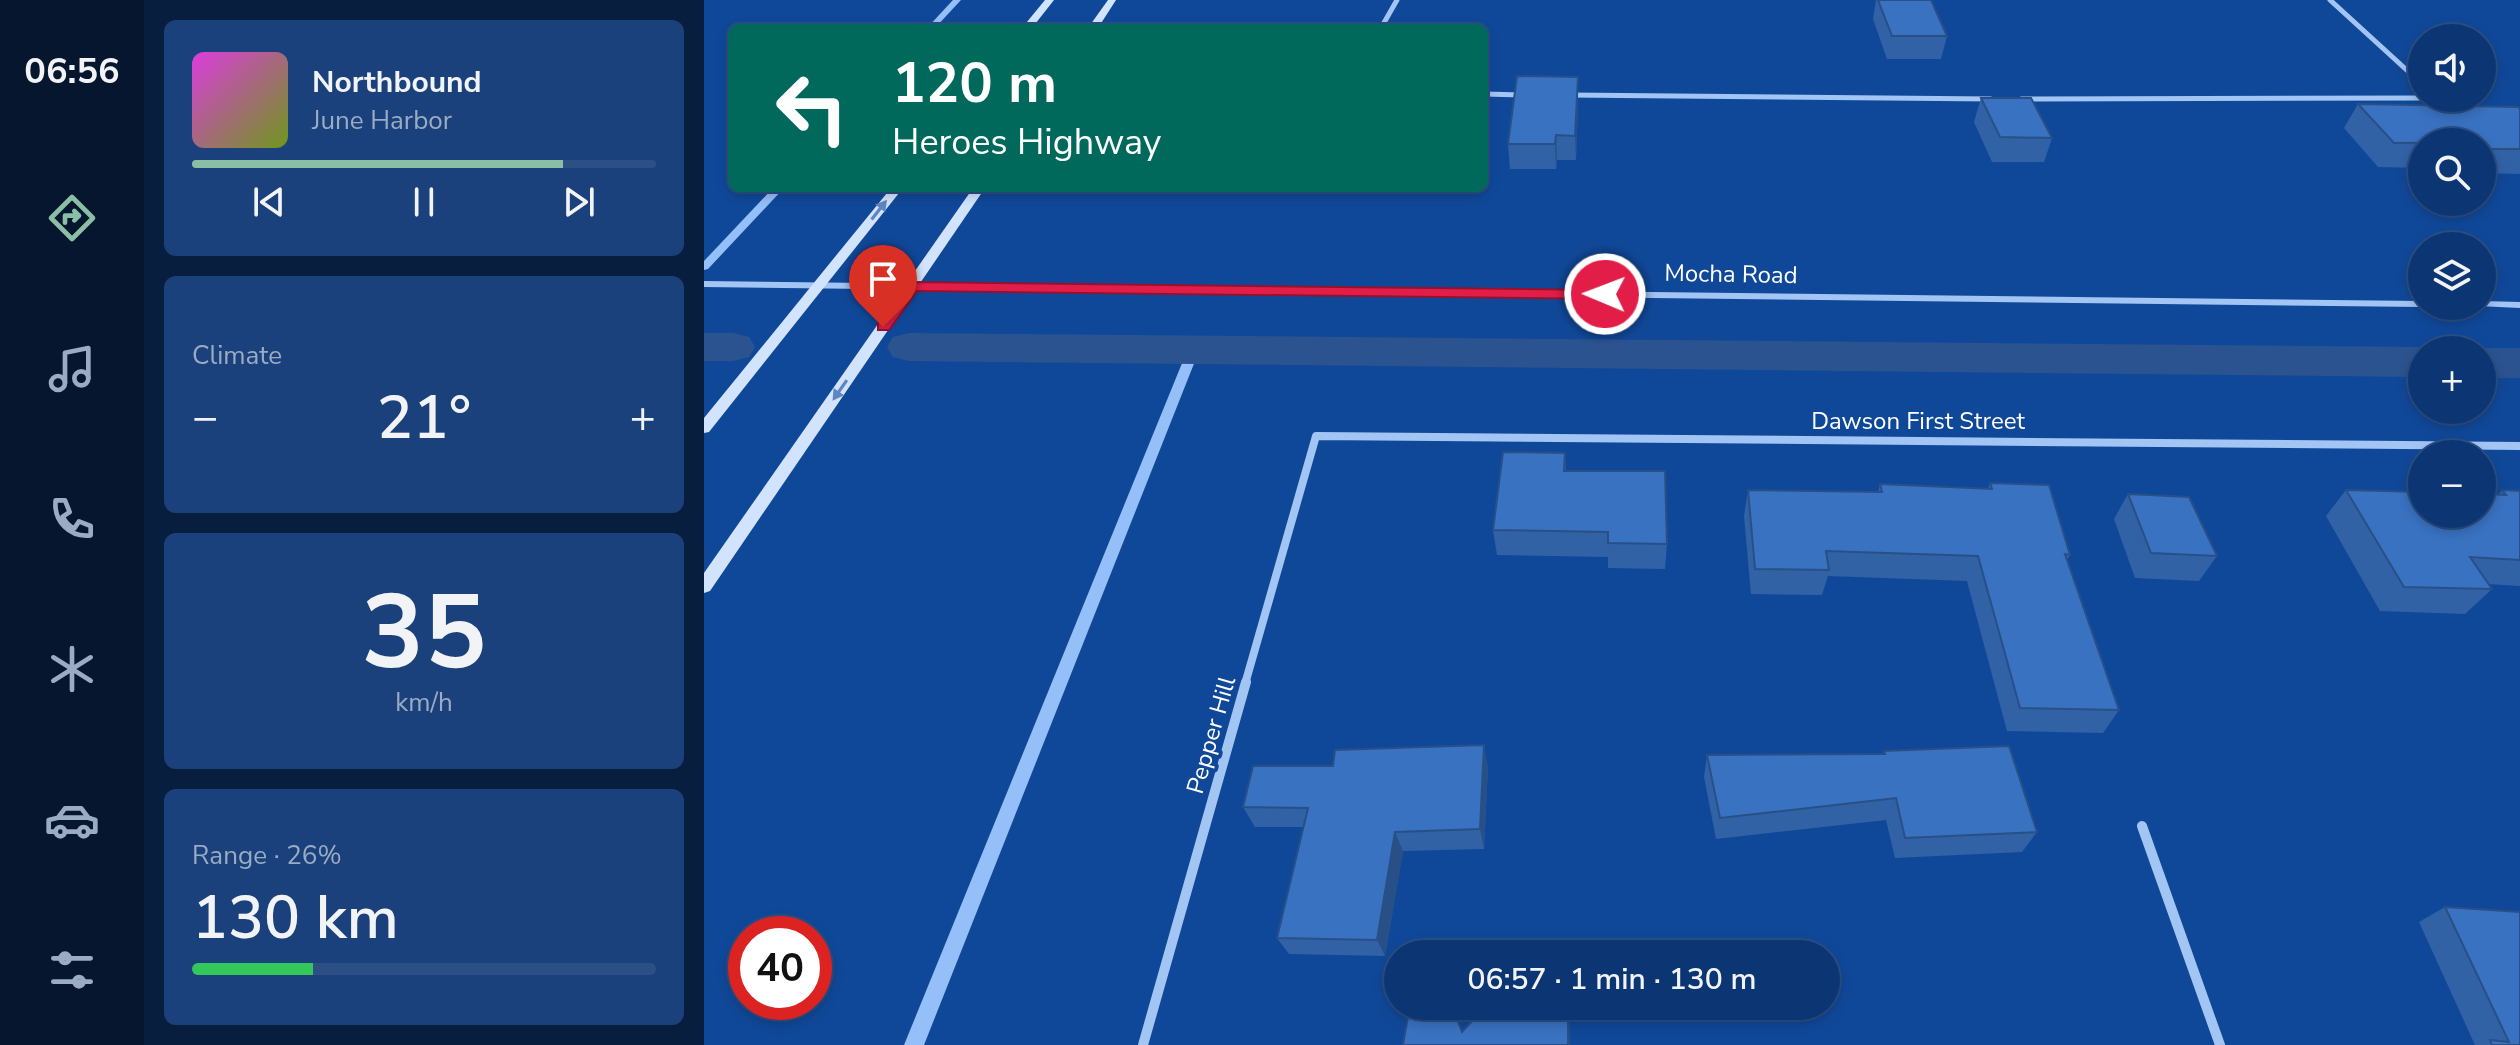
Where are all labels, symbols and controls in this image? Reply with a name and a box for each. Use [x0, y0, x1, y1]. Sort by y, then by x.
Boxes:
map controls [2408, 24, 2496, 528]
button: sound [2408, 24, 2496, 112]
text: 120 m [892, 45, 1057, 122]
text: 06:56 [24, 47, 120, 96]
icon: left [760, 56, 864, 160]
text: Northbound [312, 62, 482, 103]
text: June Harbor [312, 103, 452, 138]
text: Heroes Highway [892, 118, 1161, 167]
button: search [2408, 128, 2496, 216]
icon: previous [247, 180, 291, 224]
icon: pause [402, 180, 446, 224]
icon: next [557, 180, 601, 224]
icon: directions [44, 190, 100, 246]
one-way arrow [871, 200, 887, 220]
button: layers [2408, 232, 2496, 320]
pin [849, 245, 917, 327]
position arrow [1563, 252, 1647, 336]
icon: arrive [861, 257, 905, 301]
street label: Mocha Road [1664, 257, 1798, 291]
button: + [2408, 336, 2496, 424]
text: Climate [192, 338, 282, 373]
icon: music [44, 341, 100, 397]
text: 21° [377, 377, 471, 459]
one-way arrow [833, 380, 848, 401]
text: − [192, 388, 218, 448]
text: + [630, 388, 656, 448]
street label: Dawson First Street [1811, 405, 2025, 437]
button: − [2408, 440, 2496, 528]
icon: phone [44, 491, 100, 547]
text: 35 [362, 562, 486, 704]
icon: climate [44, 641, 100, 697]
street label: Pepper Hill [1179, 672, 1243, 798]
text: km/h [395, 685, 453, 720]
icon: car [44, 792, 100, 848]
text: Range · 26% [192, 838, 342, 873]
text: 130 km [192, 877, 399, 959]
speed limit sign: 40 [728, 916, 832, 1020]
icon: filters [44, 942, 100, 998]
text: 06:57 · 1 min · 130 m [1467, 959, 1757, 1000]

